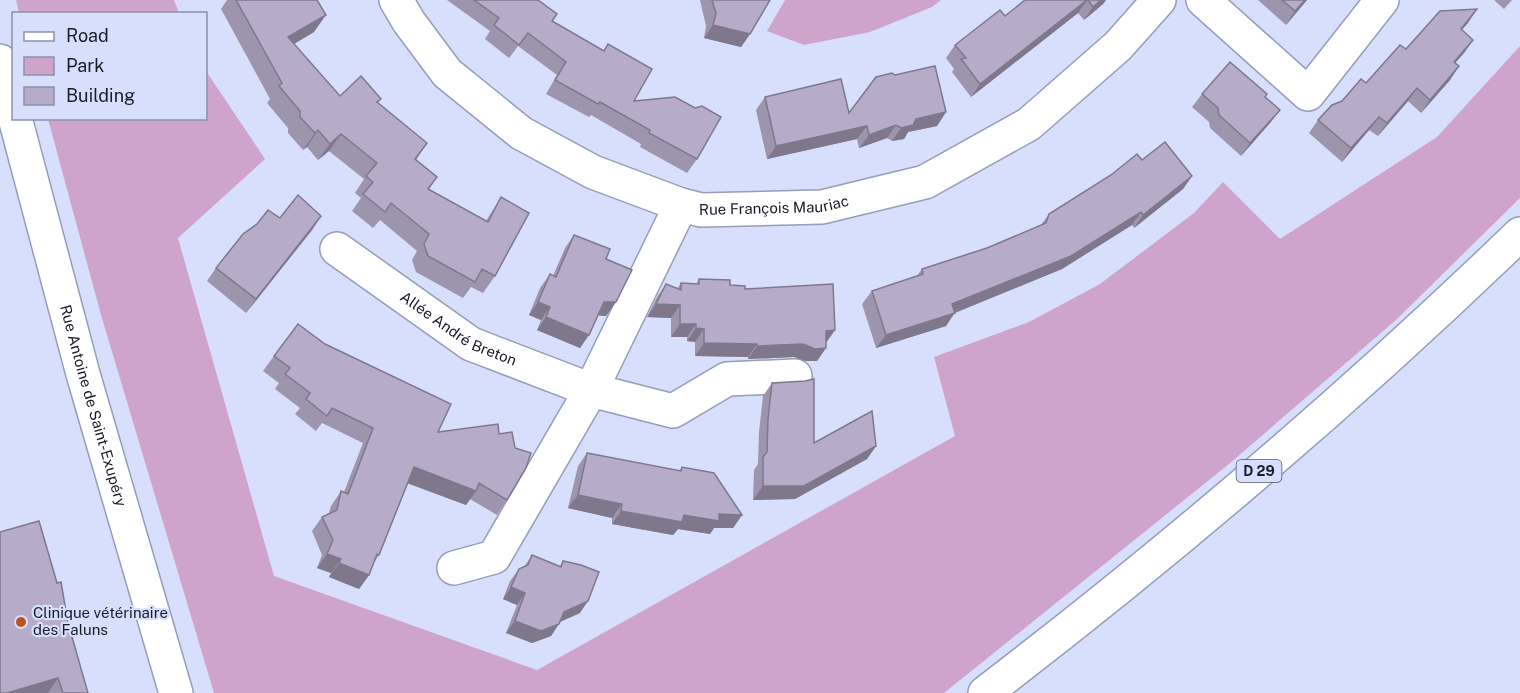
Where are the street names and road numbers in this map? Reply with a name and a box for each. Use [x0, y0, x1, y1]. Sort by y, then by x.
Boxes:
street label: Rue François Mauriac [699, 192, 850, 218]
street label: Allée André Breton [397, 288, 519, 369]
street label: Rue Antoine de Saint-Exupéry [57, 303, 130, 508]
road number: D 29 [1236, 460, 1282, 482]

